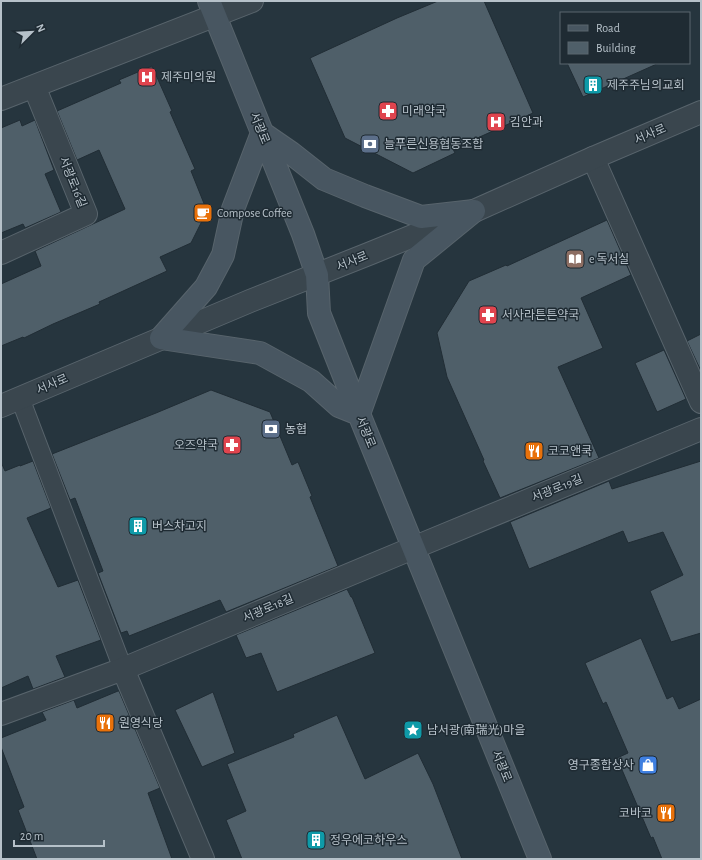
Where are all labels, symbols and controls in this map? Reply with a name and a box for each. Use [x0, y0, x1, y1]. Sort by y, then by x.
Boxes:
north arrow [12, 12, 52, 52]
legend [560, 12, 690, 64]
text: N [34, 22, 47, 34]
text: Road [596, 22, 620, 34]
text: Building [596, 42, 636, 54]
hospital icon: 제주미의원 [136, 66, 158, 88]
place label: 제주미의원 [161, 71, 216, 83]
building icon: 제주주님의교회 [582, 74, 604, 96]
place label: 제주주님의교회 [607, 79, 684, 91]
pharmacy icon: 미래약국 [377, 100, 399, 122]
place label: 미래약국 [402, 105, 446, 117]
street label: 서광로 [248, 110, 272, 146]
hospital icon: 김안과 [485, 111, 507, 133]
place label: 김안과 [510, 116, 543, 128]
street label: 서사로 [632, 122, 668, 146]
bank icon: 늘푸른신용협동조합 [359, 133, 381, 155]
place label: 늘푸른신용협동조합 [384, 138, 483, 150]
street label: 서광로16길 [57, 155, 89, 209]
cafe icon: Compose Coffee [192, 202, 214, 224]
place label: Compose Coffee [217, 207, 292, 219]
library icon: e 독서실 [564, 248, 586, 270]
street label: 서사로 [334, 249, 370, 273]
place label: e 독서실 [589, 253, 630, 265]
pharmacy icon: 서사라튼튼약국 [477, 304, 499, 326]
place label: 서사라튼튼약국 [502, 309, 579, 321]
street label: 서사로 [34, 372, 70, 396]
street label: 서광로 [354, 414, 378, 450]
bank icon: 농협 [260, 418, 282, 440]
place label: 농협 [285, 423, 307, 435]
pharmacy icon: 오즈약국 [221, 434, 243, 456]
place label: 오즈약국 [174, 439, 218, 451]
restaurant icon: 코코앤쿡 [523, 440, 545, 462]
place label: 코코앤쿡 [548, 445, 592, 457]
street label: 서광로19길 [530, 472, 584, 504]
building icon: 버스차고지 [127, 515, 149, 537]
place label: 버스차고지 [152, 520, 207, 532]
street label: 서광로18길 [241, 592, 295, 624]
restaurant icon: 원영식당 [94, 712, 116, 734]
place label: 원영식당 [119, 717, 163, 729]
place icon: 남서광(南瑞光)마을 [402, 719, 424, 741]
place label: 남서광(南瑞光)마을 [427, 724, 525, 736]
street label: 서광로 [490, 748, 514, 784]
shop icon: 영구종합상사 [637, 754, 659, 776]
place label: 영구종합상사 [568, 759, 634, 771]
restaurant icon: 코바코 [655, 802, 677, 824]
place label: 코바코 [619, 807, 652, 819]
scale bar [14, 822, 104, 848]
building icon: 정우에코하우스 [305, 829, 327, 851]
text: 20 m [20, 830, 43, 842]
place label: 정우에코하우스 [330, 834, 407, 846]

